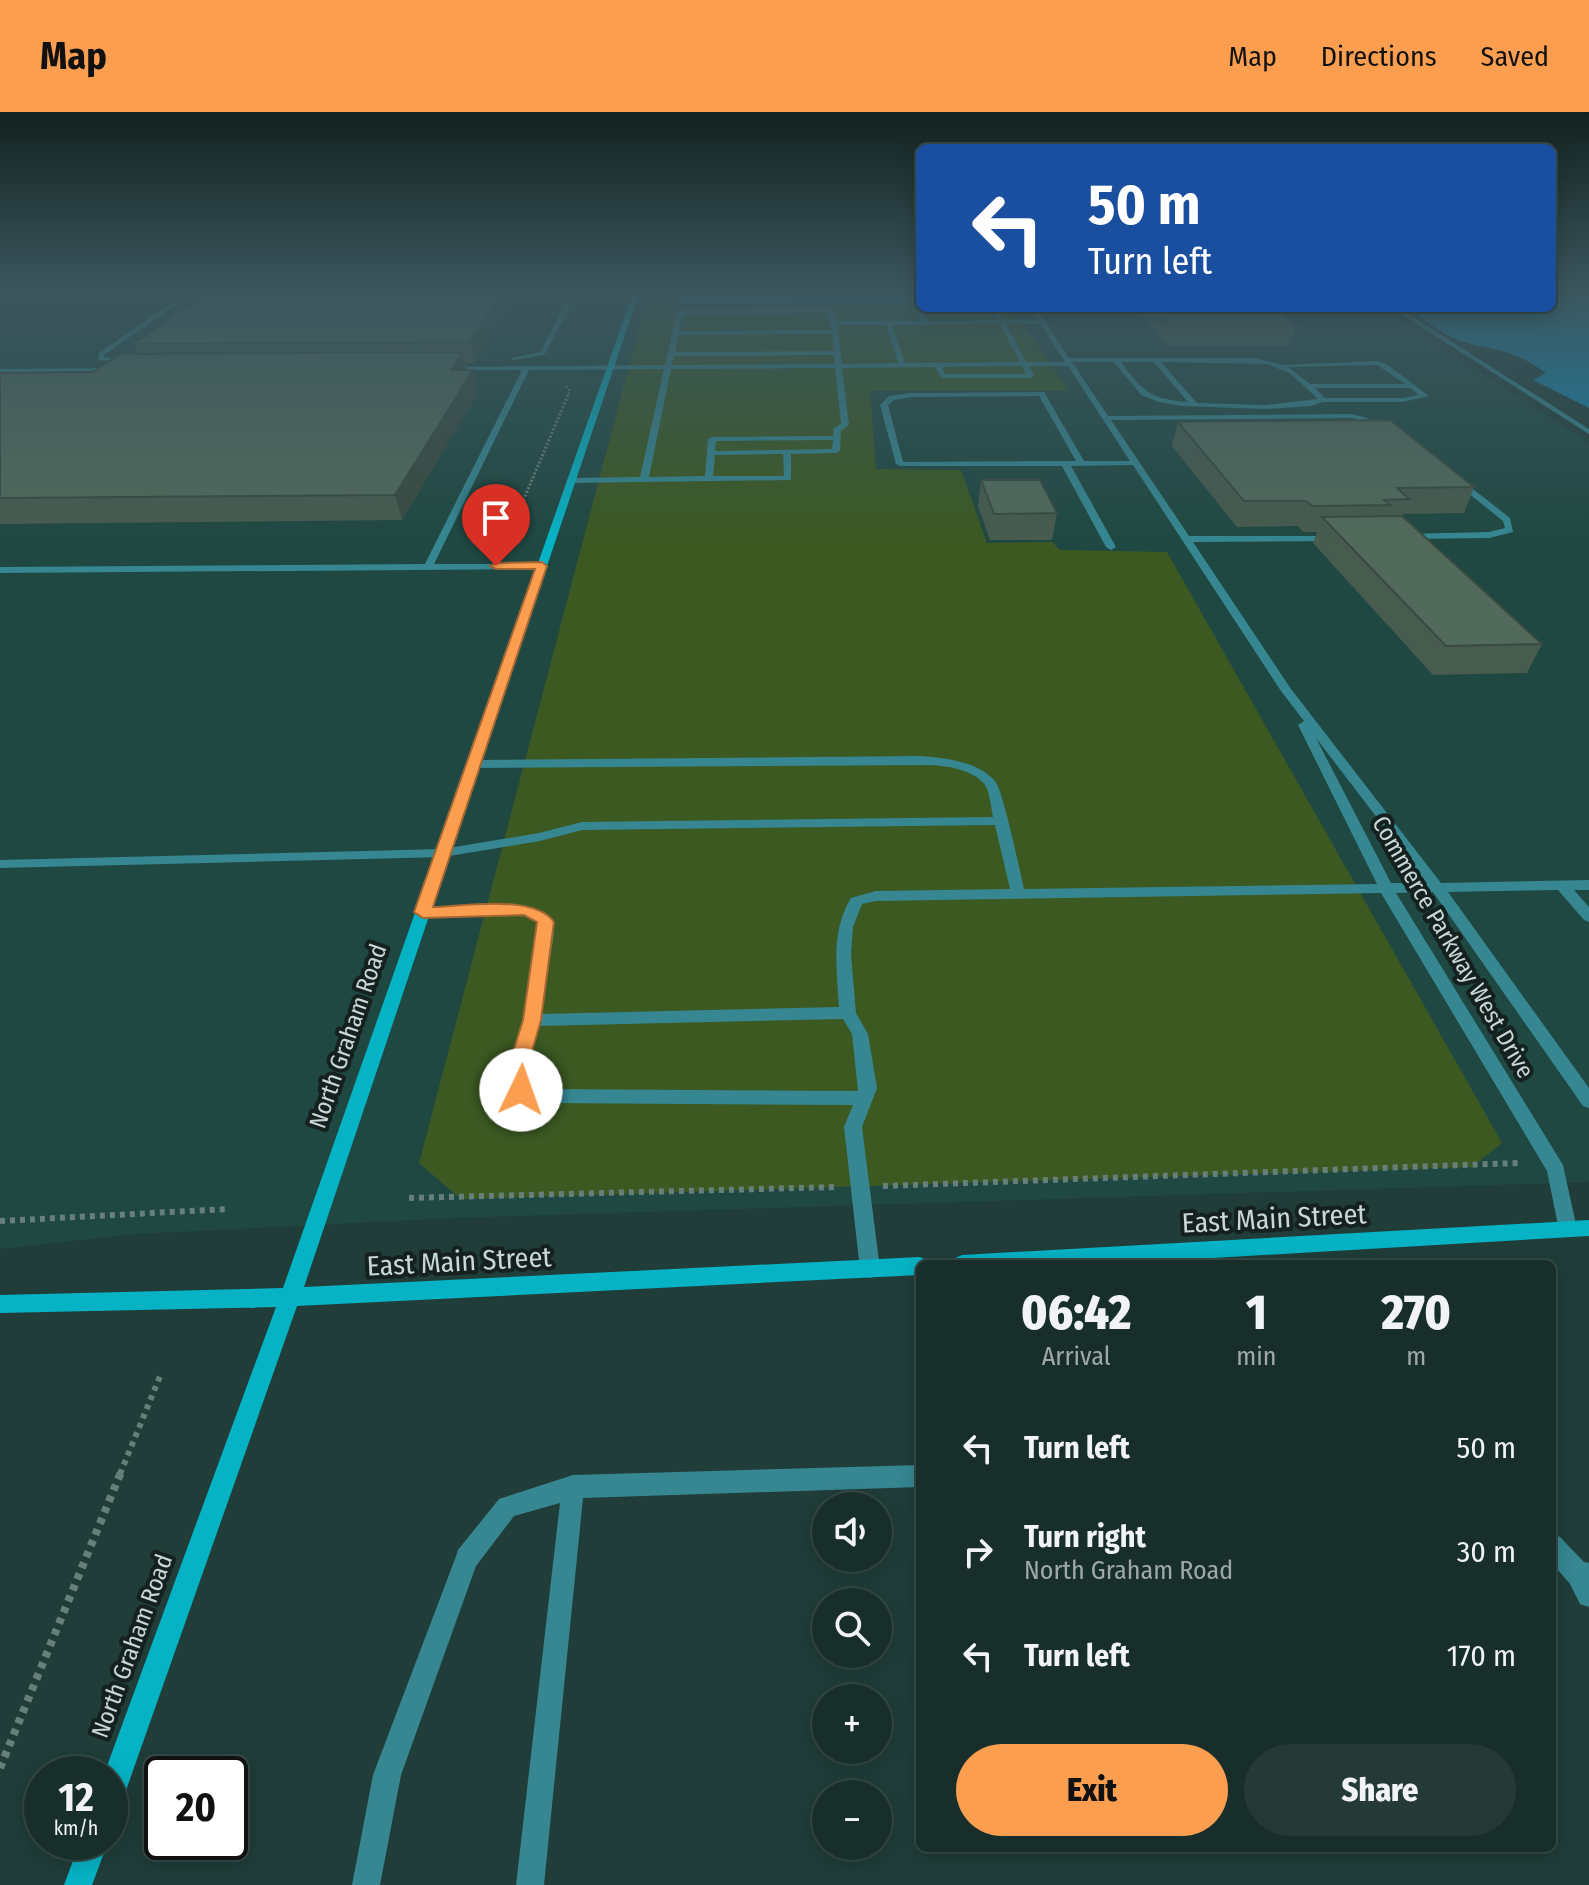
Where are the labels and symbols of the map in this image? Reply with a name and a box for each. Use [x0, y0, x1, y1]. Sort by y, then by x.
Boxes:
pin [462, 484, 530, 566]
street label: Commerce Parkway West Drive [1366, 811, 1540, 1083]
street label: North Graham Road [303, 940, 393, 1132]
position arrow [479, 1048, 563, 1132]
street label: East Main Street [1181, 1197, 1368, 1240]
street label: East Main Street [366, 1240, 553, 1283]
street label: North Graham Road [86, 1550, 178, 1742]
speed limit sign: 20 [144, 1756, 248, 1860]

